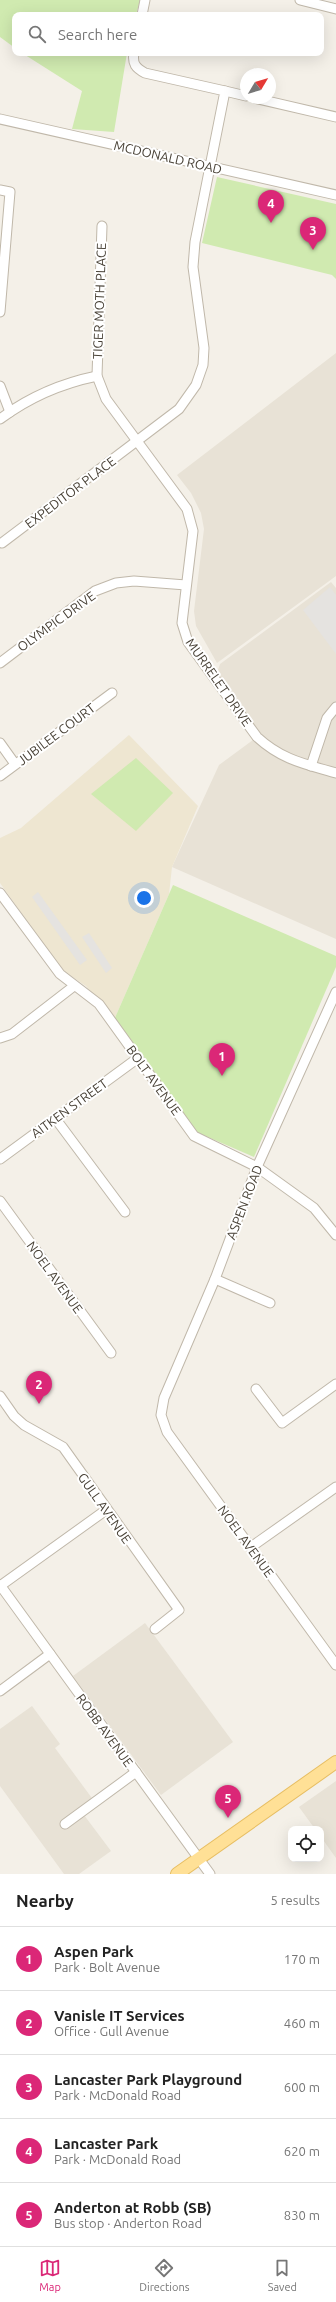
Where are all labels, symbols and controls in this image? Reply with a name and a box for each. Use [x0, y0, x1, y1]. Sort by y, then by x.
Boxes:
search box [12, 12, 324, 56]
icon: search [26, 23, 48, 45]
text: Search here [58, 26, 137, 43]
north arrow [240, 68, 276, 104]
street label: MCDONALD ROAD [112, 138, 224, 176]
pin: 4 [258, 190, 284, 223]
pin: 3 [300, 217, 326, 250]
street label: TIGER MOTH PLACE [90, 243, 108, 359]
street label: EXPEDITOR PLACE [22, 453, 118, 531]
street label: OLYMPIC DRIVE [15, 588, 97, 654]
street label: MURRELET DRIVE [183, 635, 255, 729]
street label: JUBILEE COURT [15, 700, 97, 768]
your location [134, 888, 154, 908]
street label: BOLT AVENUE [124, 1042, 184, 1118]
pin: 1 [209, 1043, 235, 1076]
street label: AITKEN STREET [28, 1076, 110, 1140]
street label: ASPEN ROAD [223, 1163, 265, 1241]
street label: NOEL AVENUE [24, 1238, 86, 1316]
pin: 2 [26, 1371, 52, 1404]
street label: GULL AVENUE [76, 1470, 134, 1546]
street label: NOEL AVENUE [215, 1502, 277, 1580]
street label: ROBB AVENUE [74, 1691, 136, 1769]
pin: 5 [215, 1785, 241, 1818]
map controls [288, 1826, 324, 1862]
button: locate [288, 1826, 324, 1862]
text: Nearby [16, 1891, 74, 1910]
text: 5 results [270, 1893, 320, 1907]
text: Aspen Park [54, 1943, 134, 1960]
text: 1 [25, 1952, 33, 1966]
text: 170 m [284, 1952, 320, 1966]
text: Park · Bolt Avenue [54, 1960, 160, 1974]
text: Vanisle IT Services [54, 2007, 185, 2024]
text: 2 [25, 2016, 33, 2030]
text: 460 m [284, 2016, 320, 2030]
text: Office · Gull Avenue [54, 2024, 169, 2038]
text: Lancaster Park Playground [54, 2071, 242, 2088]
text: 3 [25, 2080, 33, 2094]
text: 600 m [284, 2080, 320, 2094]
text: Park · McDonald Road [54, 2088, 181, 2102]
text: Lancaster Park [54, 2135, 158, 2152]
text: 4 [25, 2144, 33, 2158]
text: 620 m [284, 2144, 320, 2158]
text: Park · McDonald Road [54, 2152, 181, 2166]
text: Anderton at Robb (SB) [54, 2199, 212, 2216]
text: 5 [25, 2208, 33, 2222]
text: 830 m [284, 2208, 320, 2222]
text: Bus stop · Anderton Road [54, 2216, 202, 2230]
tab: Map [39, 2257, 61, 2293]
tab: Directions [139, 2257, 189, 2293]
tab: Saved [268, 2257, 297, 2293]

